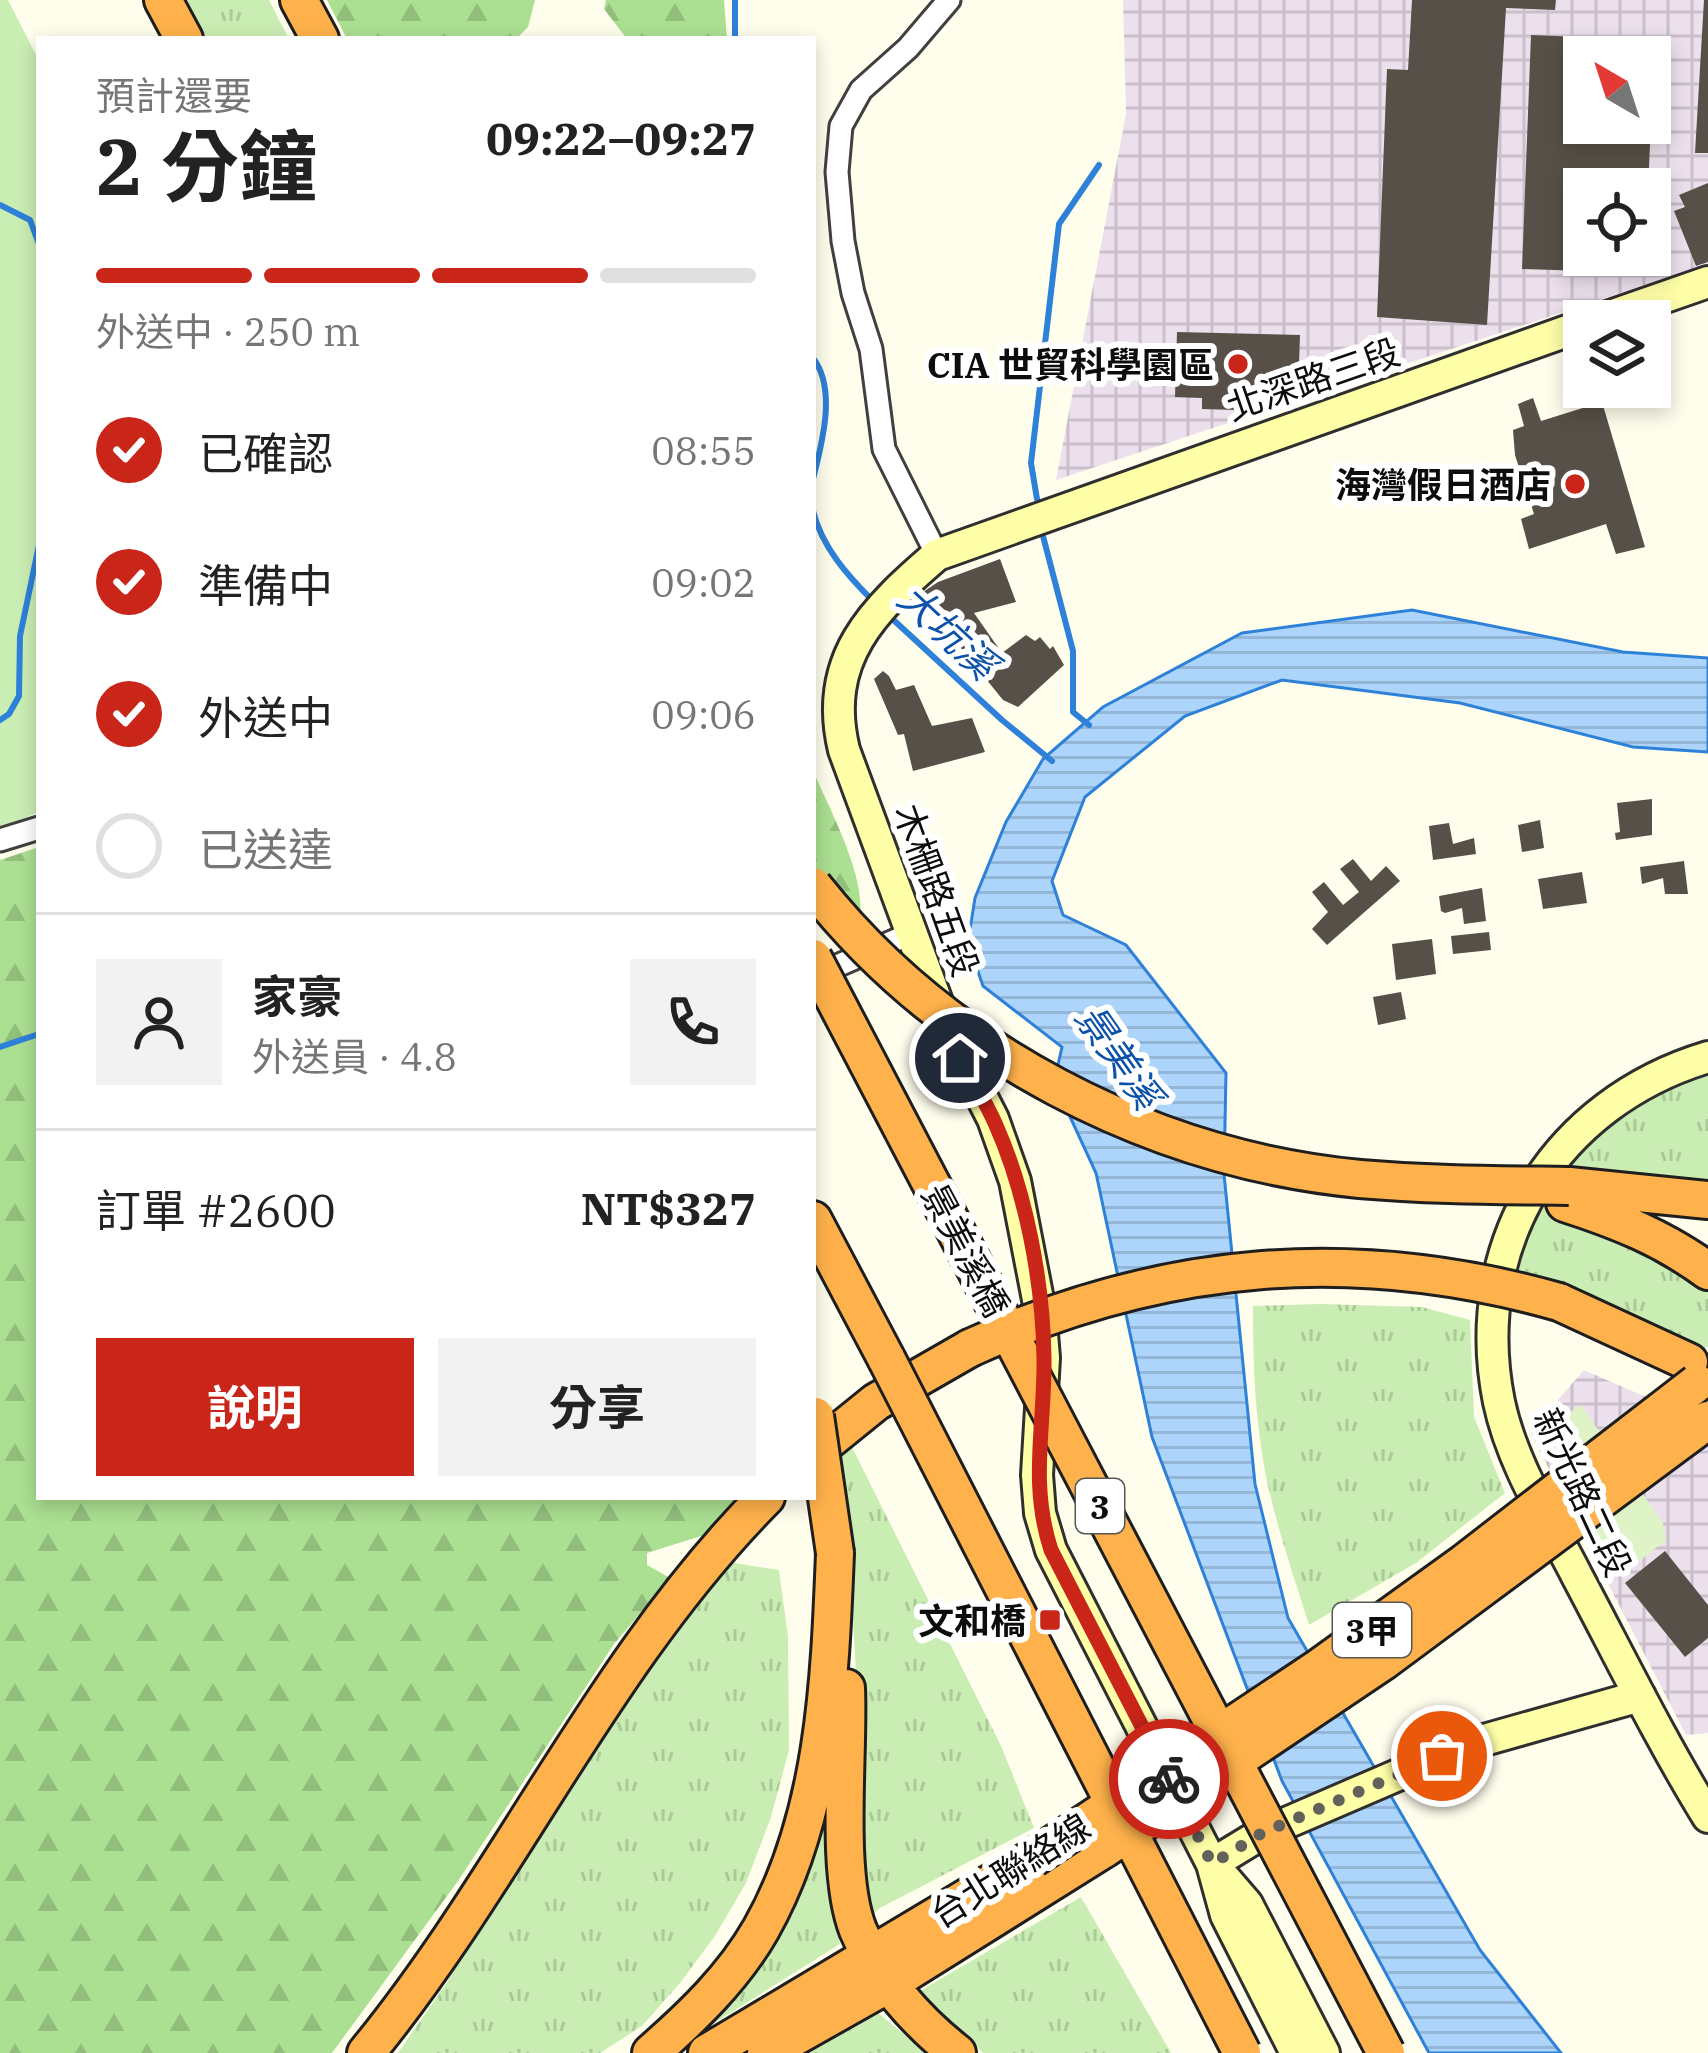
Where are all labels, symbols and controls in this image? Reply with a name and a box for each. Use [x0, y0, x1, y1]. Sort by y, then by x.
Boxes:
north arrow [1563, 36, 1671, 144]
map controls [1563, 36, 1671, 408]
text: 預計還要 [96, 70, 252, 121]
text: 09:22–09:27 [486, 109, 756, 167]
text: 2 分鐘 [96, 115, 317, 216]
button: locate [1563, 168, 1671, 276]
button: layers [1563, 300, 1671, 408]
text: 外送中 · 250 m [96, 306, 360, 357]
street label: 北深路三段 [1220, 327, 1406, 431]
place label: CIA 世貿科學園區 [927, 341, 1214, 388]
marker: CIA 世貿科學園區 [1225, 351, 1251, 377]
icon: check [96, 417, 162, 483]
text: 已確認 [198, 424, 333, 482]
text: 08:55 [651, 425, 756, 476]
place label: 海灣假日酒店 [1335, 461, 1551, 508]
marker: 海灣假日酒店 [1562, 471, 1588, 497]
icon: check [96, 549, 162, 615]
text: 準備中 [198, 556, 333, 614]
text: 09:02 [651, 557, 756, 608]
water label: 大坑溪 [888, 572, 1012, 693]
icon: check [96, 681, 162, 747]
text: 外送中 [198, 688, 333, 746]
text: 09:06 [651, 689, 756, 740]
street label: 木柵路五段 [884, 797, 990, 983]
text: 已送達 [198, 820, 333, 878]
button: person [96, 959, 222, 1085]
button: phone [630, 959, 756, 1085]
text: 家豪 [252, 967, 342, 1025]
water label: 景美溪 [1065, 993, 1176, 1123]
pin [909, 1007, 1011, 1109]
icon: home [927, 1025, 993, 1091]
text: 外送員 · 4.8 [252, 1031, 457, 1082]
street label: 景美溪橋 [911, 1175, 1021, 1325]
text: NT$327 [581, 1179, 756, 1237]
text: 訂單 #2600 [96, 1181, 336, 1239]
button: 說明 [96, 1338, 414, 1476]
button: 分享 [438, 1338, 756, 1476]
street label: 新光路二段 [1524, 1400, 1642, 1584]
road number: 3 [1076, 1479, 1124, 1533]
place label: 文和橋 [918, 1597, 1026, 1644]
road number: 3甲 [1333, 1603, 1411, 1657]
marker: 文和橋 [1037, 1607, 1063, 1633]
pin [1391, 1705, 1493, 1807]
courier [1109, 1719, 1229, 1839]
icon: bag [1409, 1723, 1475, 1789]
icon: bike [1136, 1746, 1202, 1812]
street label: 台北聯絡線 [921, 1802, 1099, 1938]

